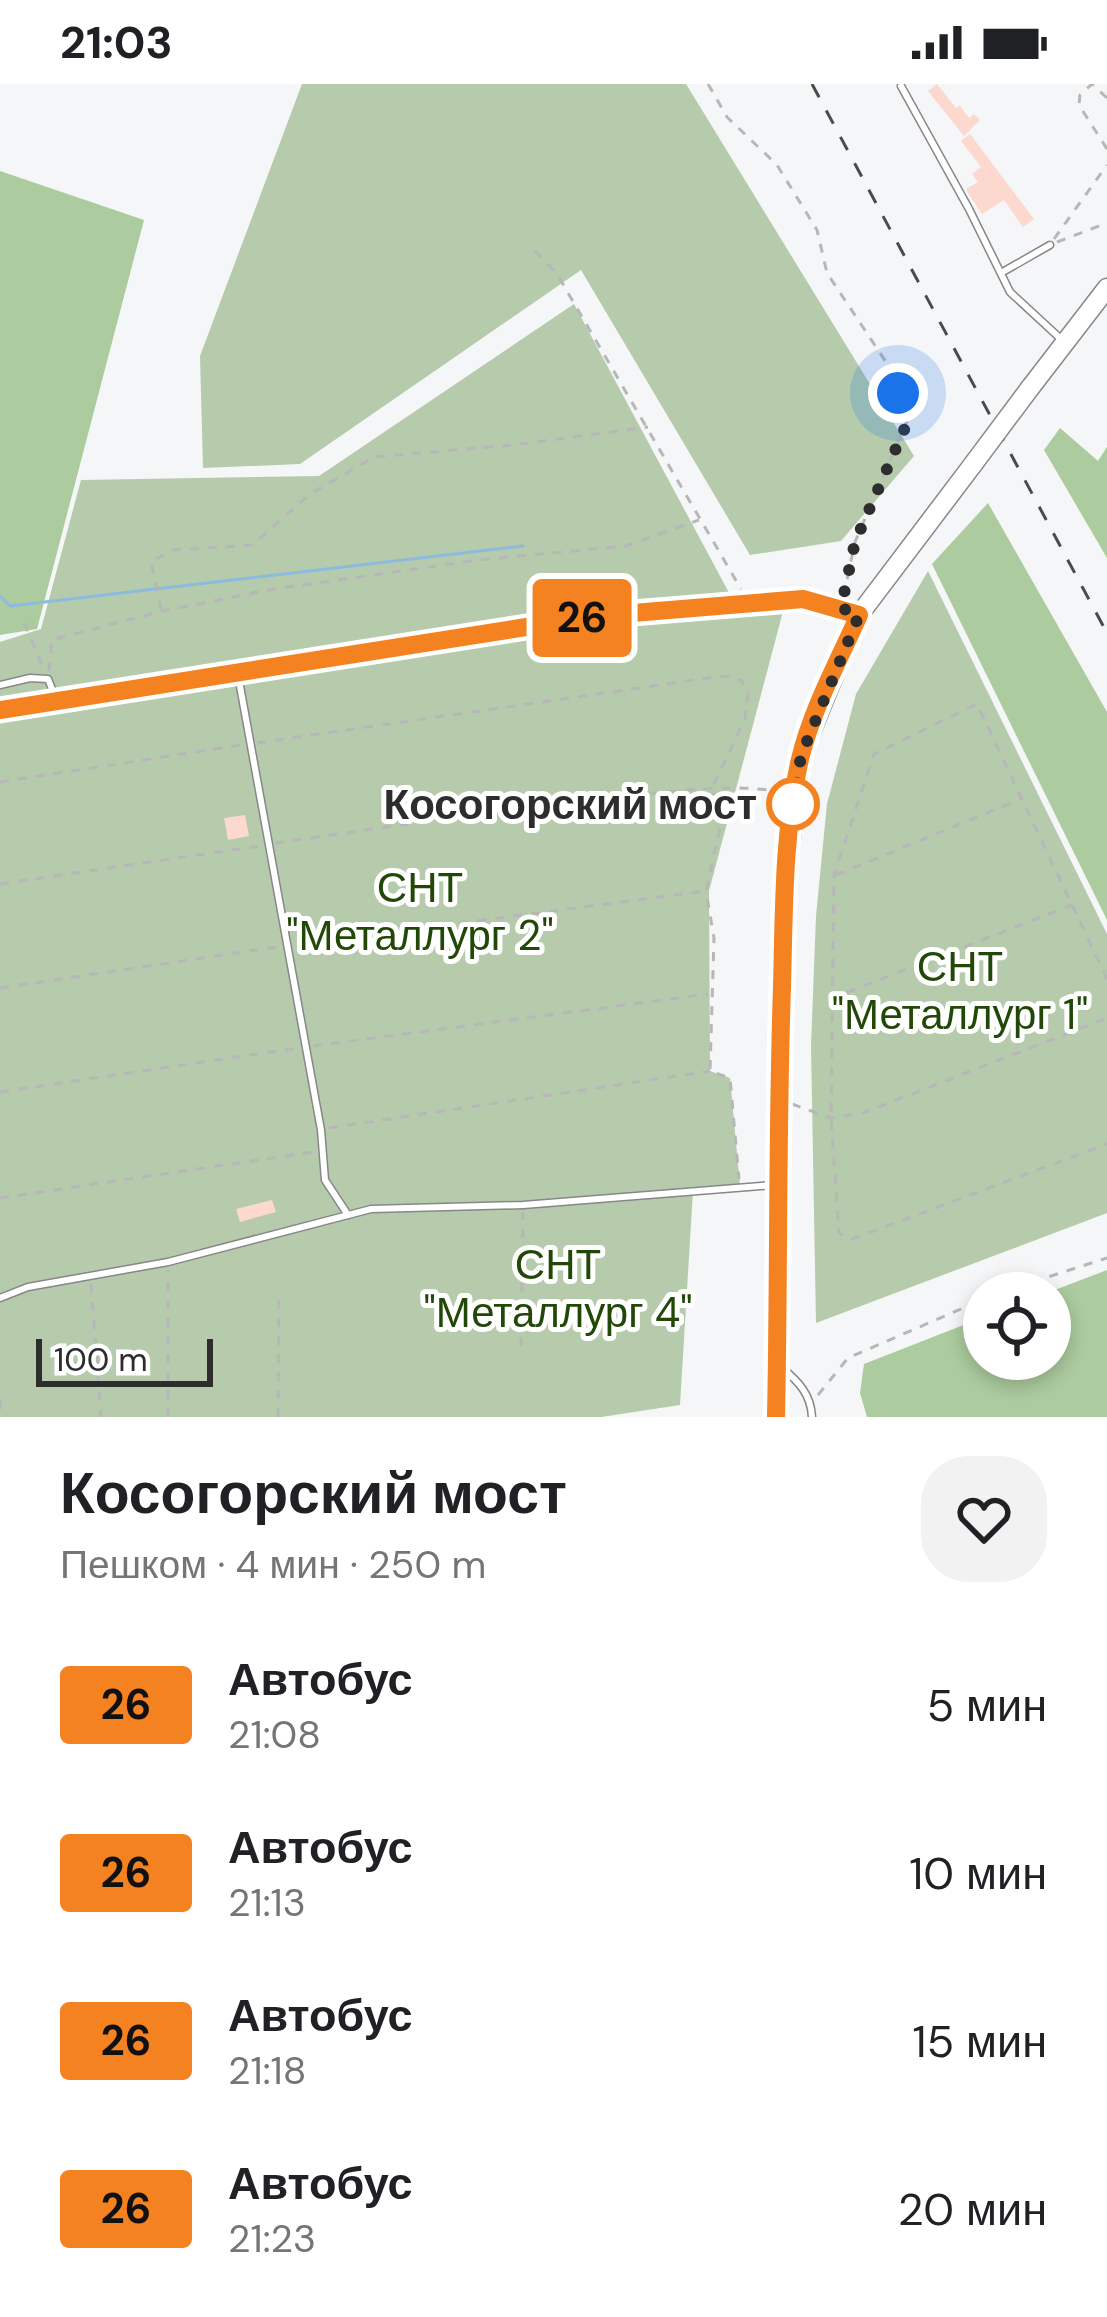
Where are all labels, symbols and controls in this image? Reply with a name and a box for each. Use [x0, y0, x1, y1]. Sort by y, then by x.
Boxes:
text: 21:03 [60, 13, 173, 72]
your location [868, 363, 928, 423]
line badge: 26 [528, 579, 636, 657]
text: 26 [557, 590, 607, 645]
place label: Косогорский мост [384, 777, 757, 832]
marker: Косогорский мост [768, 779, 818, 829]
park label: СНТ "Металлург 2" [286, 860, 554, 963]
park label: СНТ "Металлург 1" [832, 939, 1088, 1042]
park label: СНТ "Металлург 4" [424, 1237, 692, 1340]
map controls [963, 1272, 1071, 1380]
button: locate [963, 1272, 1071, 1380]
scale bar [36, 1333, 213, 1386]
text: 100 m [54, 1338, 148, 1381]
text: Косогорский мост [60, 1456, 567, 1531]
button: heart [921, 1456, 1047, 1582]
text: Пешком · 4 мин · 250 m [60, 1539, 486, 1590]
text: Автобус [228, 1650, 413, 1709]
text: 5 мин [927, 1676, 1047, 1735]
text: 26 [101, 1677, 151, 1732]
text: 21:08 [228, 1709, 321, 1760]
text: Автобус [228, 1818, 413, 1877]
text: 10 мин [909, 1844, 1047, 1903]
text: 26 [101, 1845, 151, 1900]
text: 21:13 [228, 1877, 306, 1928]
text: Автобус [228, 1986, 413, 2045]
text: 15 мин [913, 2012, 1047, 2071]
text: 26 [101, 2013, 151, 2068]
text: 21:18 [228, 2045, 306, 2096]
text: Автобус [228, 2154, 413, 2213]
text: 20 мин [898, 2180, 1047, 2239]
text: 26 [101, 2181, 151, 2236]
text: 21:23 [228, 2213, 316, 2264]

